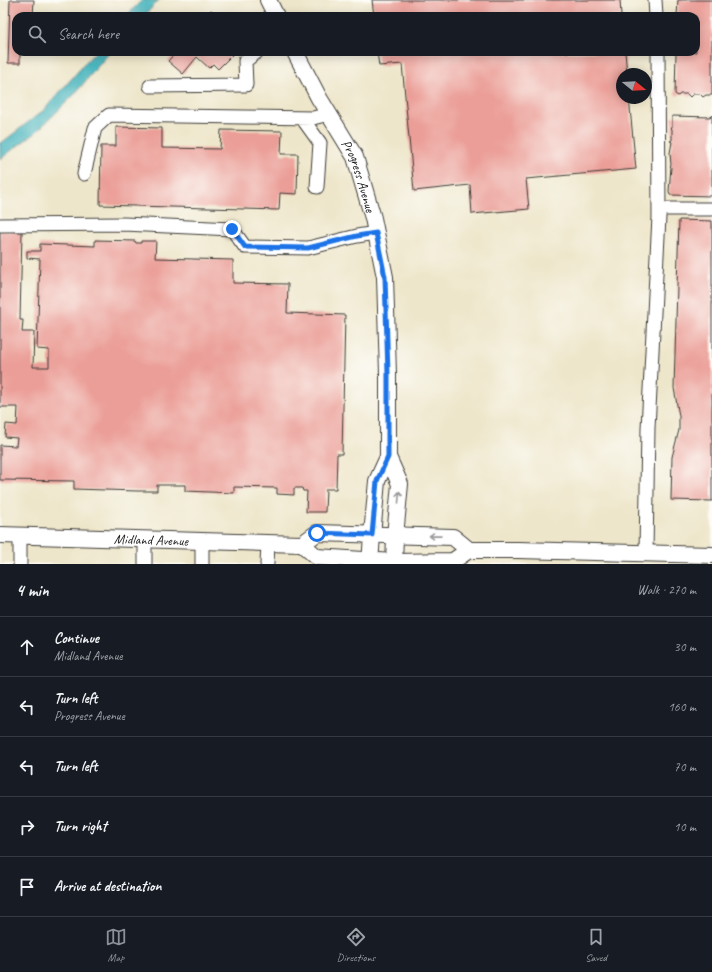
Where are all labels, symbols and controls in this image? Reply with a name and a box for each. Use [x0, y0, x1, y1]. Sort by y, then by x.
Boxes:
search box [12, 12, 700, 56]
icon: search [26, 23, 48, 45]
text: Search here [58, 25, 119, 44]
north arrow [616, 68, 652, 104]
street label: Progress Avenue [338, 136, 380, 216]
route end [223, 220, 241, 238]
one-way arrow [395, 491, 402, 504]
route start [308, 524, 326, 542]
street label: Midland Avenue [114, 530, 190, 549]
one-way arrow [429, 532, 442, 540]
text: 4 min [16, 580, 49, 601]
text: Walk · 270 m [637, 582, 696, 598]
text: Continue [54, 629, 99, 648]
icon: ahead [16, 636, 38, 658]
text: 30 m [674, 639, 696, 655]
text: Midland Avenue [54, 648, 122, 664]
text: Turn left [54, 689, 97, 708]
icon: left [16, 696, 38, 718]
text: 160 m [668, 699, 696, 715]
text: Progress Avenue [54, 708, 125, 724]
icon: left [16, 756, 38, 778]
text: Turn left [54, 757, 97, 776]
text: 70 m [674, 759, 696, 775]
icon: right [16, 816, 38, 838]
text: Turn right [54, 817, 107, 836]
text: 10 m [674, 819, 696, 835]
icon: arrive [16, 876, 38, 898]
text: Arrive at destination [54, 877, 161, 896]
tab: Map [105, 926, 127, 964]
tab: Directions [337, 926, 375, 964]
tab: Saved [585, 926, 607, 964]

